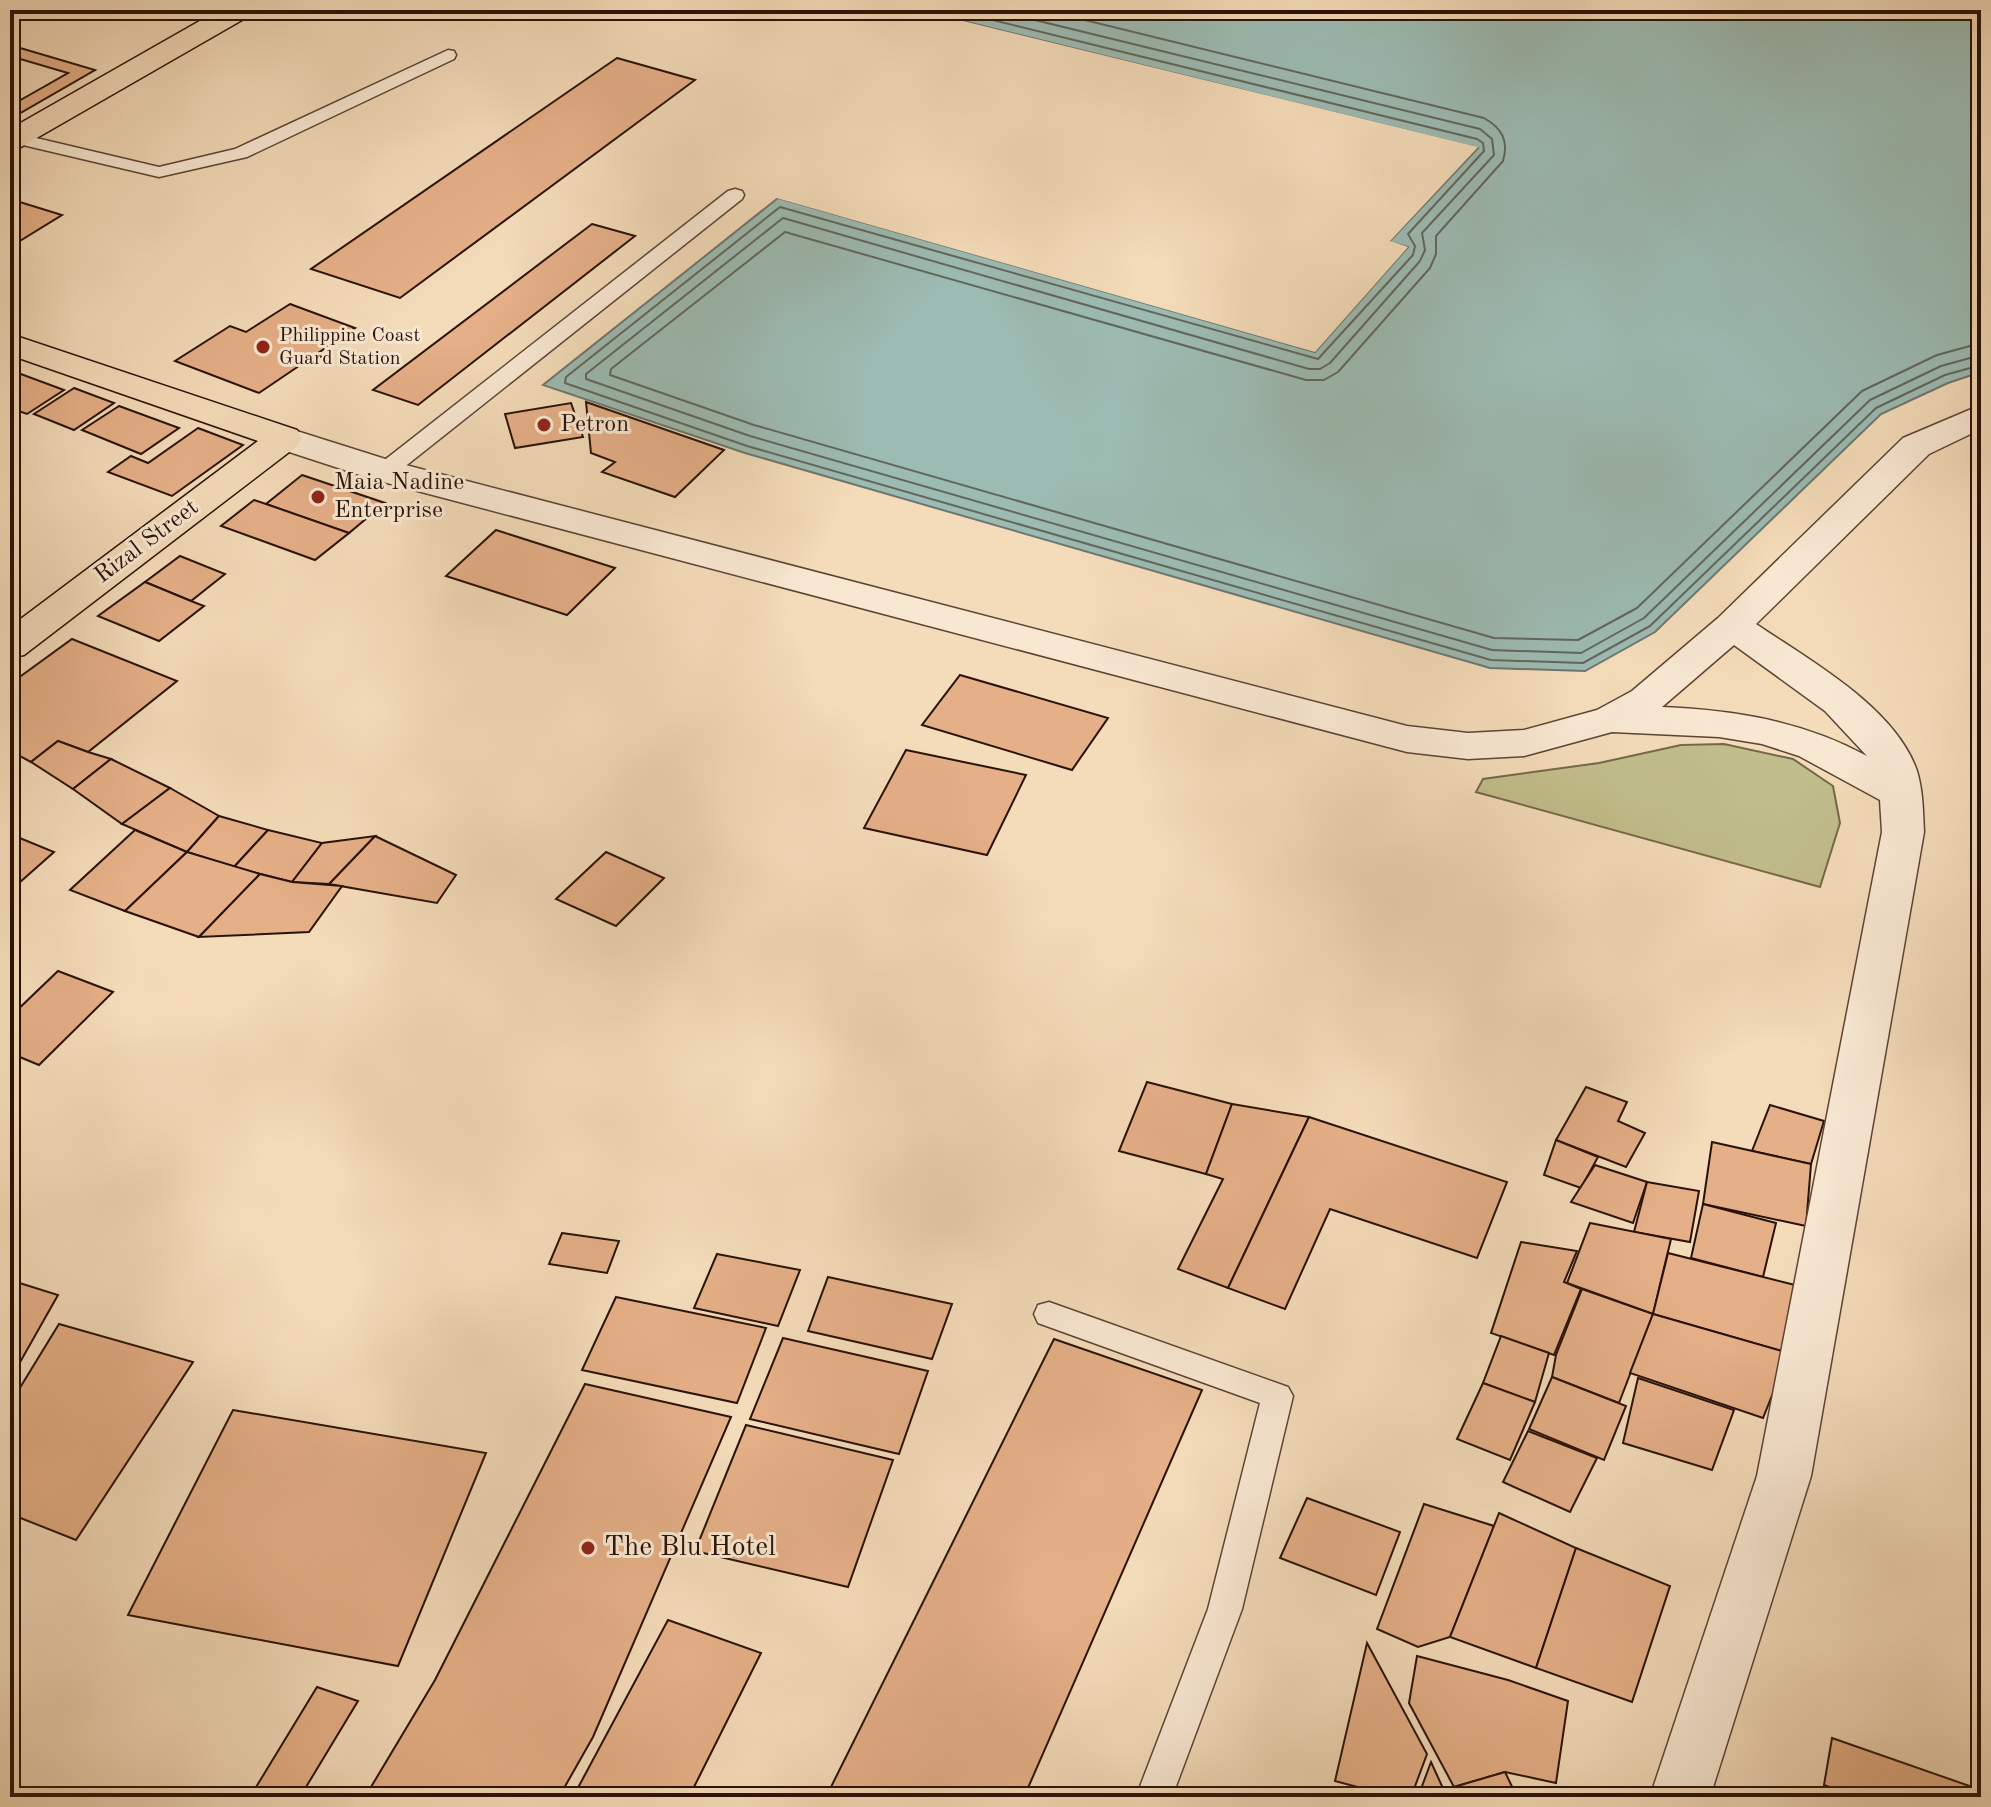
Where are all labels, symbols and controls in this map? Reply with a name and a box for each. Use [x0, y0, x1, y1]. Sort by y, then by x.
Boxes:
place label: Philippine Coast Guard Station [279, 326, 420, 369]
marker: Philippine Coast Guard Station [254, 338, 272, 356]
place label: Petron [560, 413, 629, 437]
marker: Petron [535, 416, 553, 434]
place label: Maia Nadine Enterprise [334, 471, 464, 523]
marker: Maia Nadine Enterprise [309, 488, 327, 506]
street label: Rizal Street [91, 495, 203, 589]
place label: The Blu Hotel [604, 1534, 776, 1562]
marker: The Blu Hotel [579, 1539, 597, 1557]

